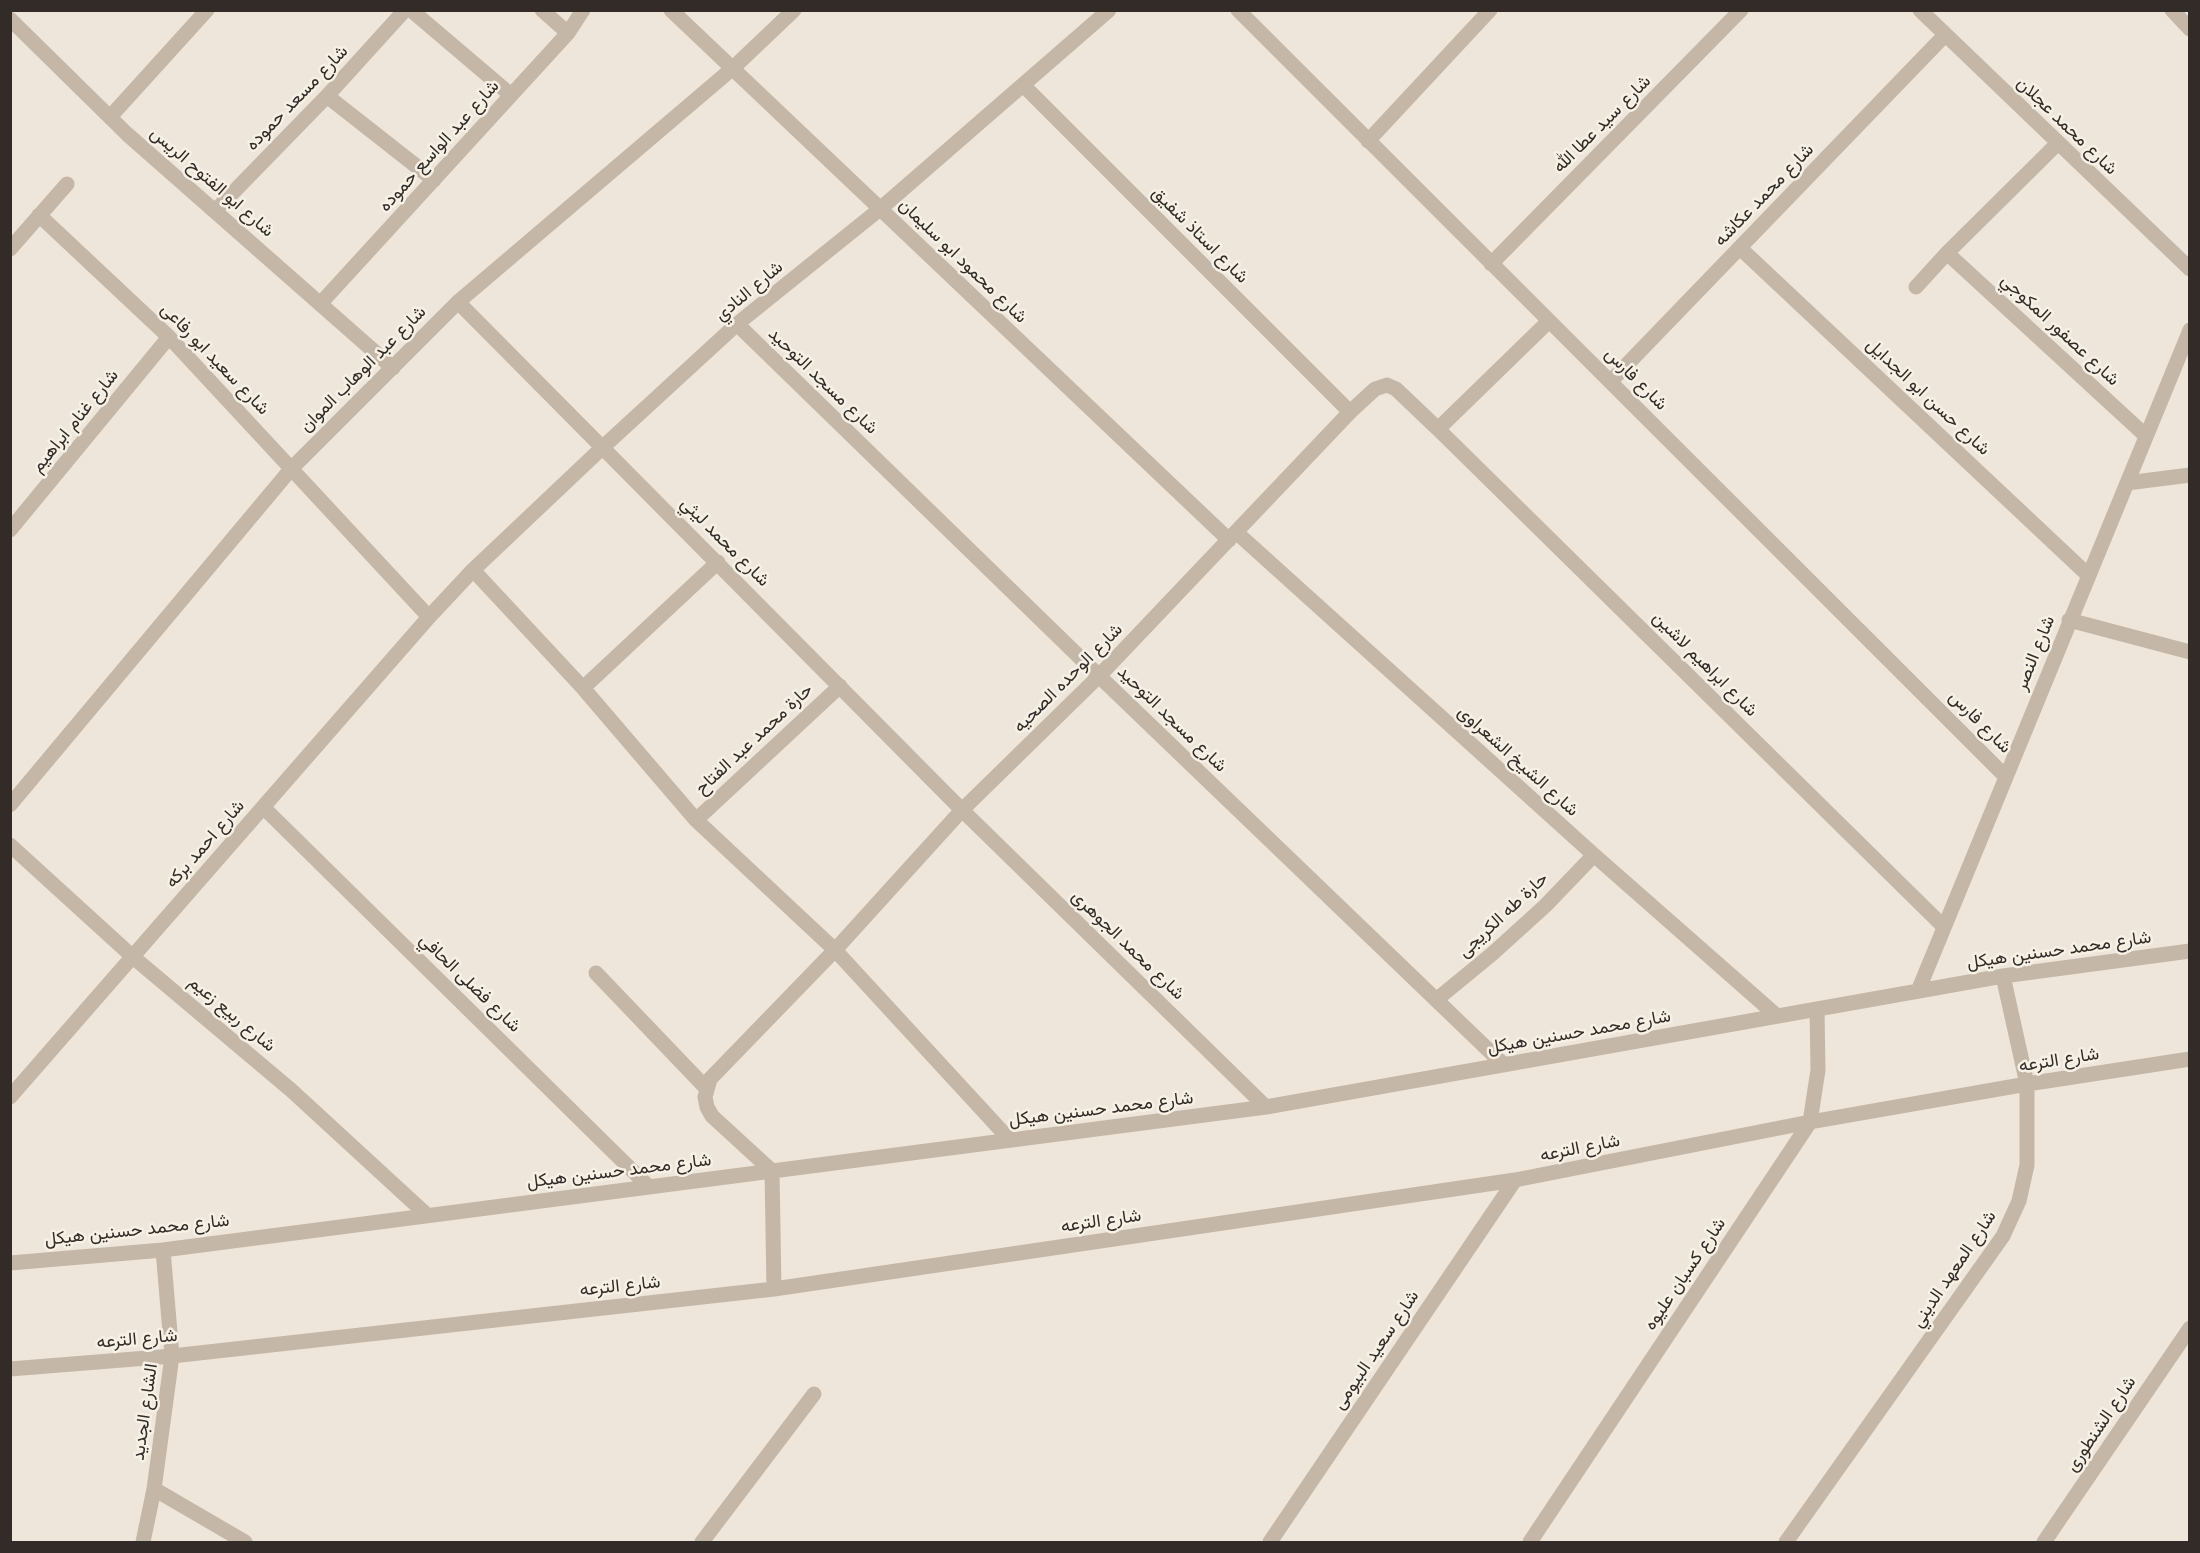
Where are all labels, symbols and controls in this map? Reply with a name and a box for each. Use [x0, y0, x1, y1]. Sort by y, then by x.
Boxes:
street label: شارع مسعد حموده [241, 41, 353, 155]
street label: شارع سيد عطا الله [1549, 71, 1655, 177]
street label: شارع محمد عجلان [2012, 72, 2122, 180]
street label: شارع عبد الواسع حموده [374, 76, 504, 216]
street label: شارع ابو الفتوح الريس [146, 122, 278, 242]
street label: شارع محمد عكاشه [1710, 139, 1818, 251]
street label: شارع استاذ شفيق [1147, 182, 1253, 288]
street label: شارع محمود ابو سليمان [894, 194, 1032, 328]
street label: شارع النادي [711, 256, 787, 326]
street label: شارع عصفور المكوجي [1996, 270, 2124, 390]
street label: شارع سعيد ابو رفاعى [156, 298, 274, 420]
street label: شارع عبد الوهاب الموان [295, 301, 431, 437]
street label: شارع مسجد التوحيد [764, 323, 882, 439]
street label: شارع حسن ابو الجدايل [1861, 334, 1995, 460]
street label: شارع فارس [1600, 343, 1672, 415]
street label: شارع غنام ابراهيم [27, 365, 123, 477]
street label: شارع محمد ليثي [676, 493, 774, 591]
street label: شارع ابراهيم لاشين [1648, 607, 1762, 721]
street label: شارع النصر [2010, 612, 2060, 694]
street label: شارع الوحده الصحيه [1009, 619, 1127, 737]
street label: شارع مسجد التوحيد [1113, 661, 1231, 777]
street label: حارة محمد عبد الفتاح [691, 679, 817, 799]
street label: شارع فارس [1944, 686, 2016, 758]
street label: شارع الشيخ الشعراوى [1453, 701, 1583, 821]
street label: شارع احمد بركه [161, 796, 249, 892]
street label: حارة طه الكريجى [1453, 868, 1553, 962]
street label: شارع محمد الجوهرى [1067, 885, 1189, 1005]
street label: شارع محمد حسنين هيكل [1965, 926, 2153, 974]
street label: شارع فضلى الحافي [415, 929, 525, 1037]
street label: شارع ربيع زعيم [184, 971, 280, 1057]
street label: شارع محمد حسنين هيكل [1486, 1005, 1672, 1059]
street label: شارع الترعه [2017, 1043, 2101, 1077]
street label: شارع محمد حسنين هيكل [1007, 1087, 1195, 1131]
street label: شارع الترعه [1538, 1130, 1622, 1166]
street label: شارع محمد حسنين هيكل [525, 1149, 713, 1193]
street label: شارع الترعه [1059, 1205, 1143, 1237]
street label: شارع المعهد الديني [1907, 1206, 2001, 1332]
street label: شارع محمد حسنين هيكل [43, 1210, 231, 1250]
street label: شارع كسبان عليوه [1639, 1214, 1731, 1334]
street label: شارع الترعه [579, 1271, 661, 1301]
street label: شارع سعيد البيومى [1328, 1286, 1424, 1414]
street label: شارع الترعه [96, 1325, 178, 1353]
street label: الشارع الجديد [128, 1362, 162, 1462]
street label: شارع الشنطورى [2061, 1372, 2141, 1476]

